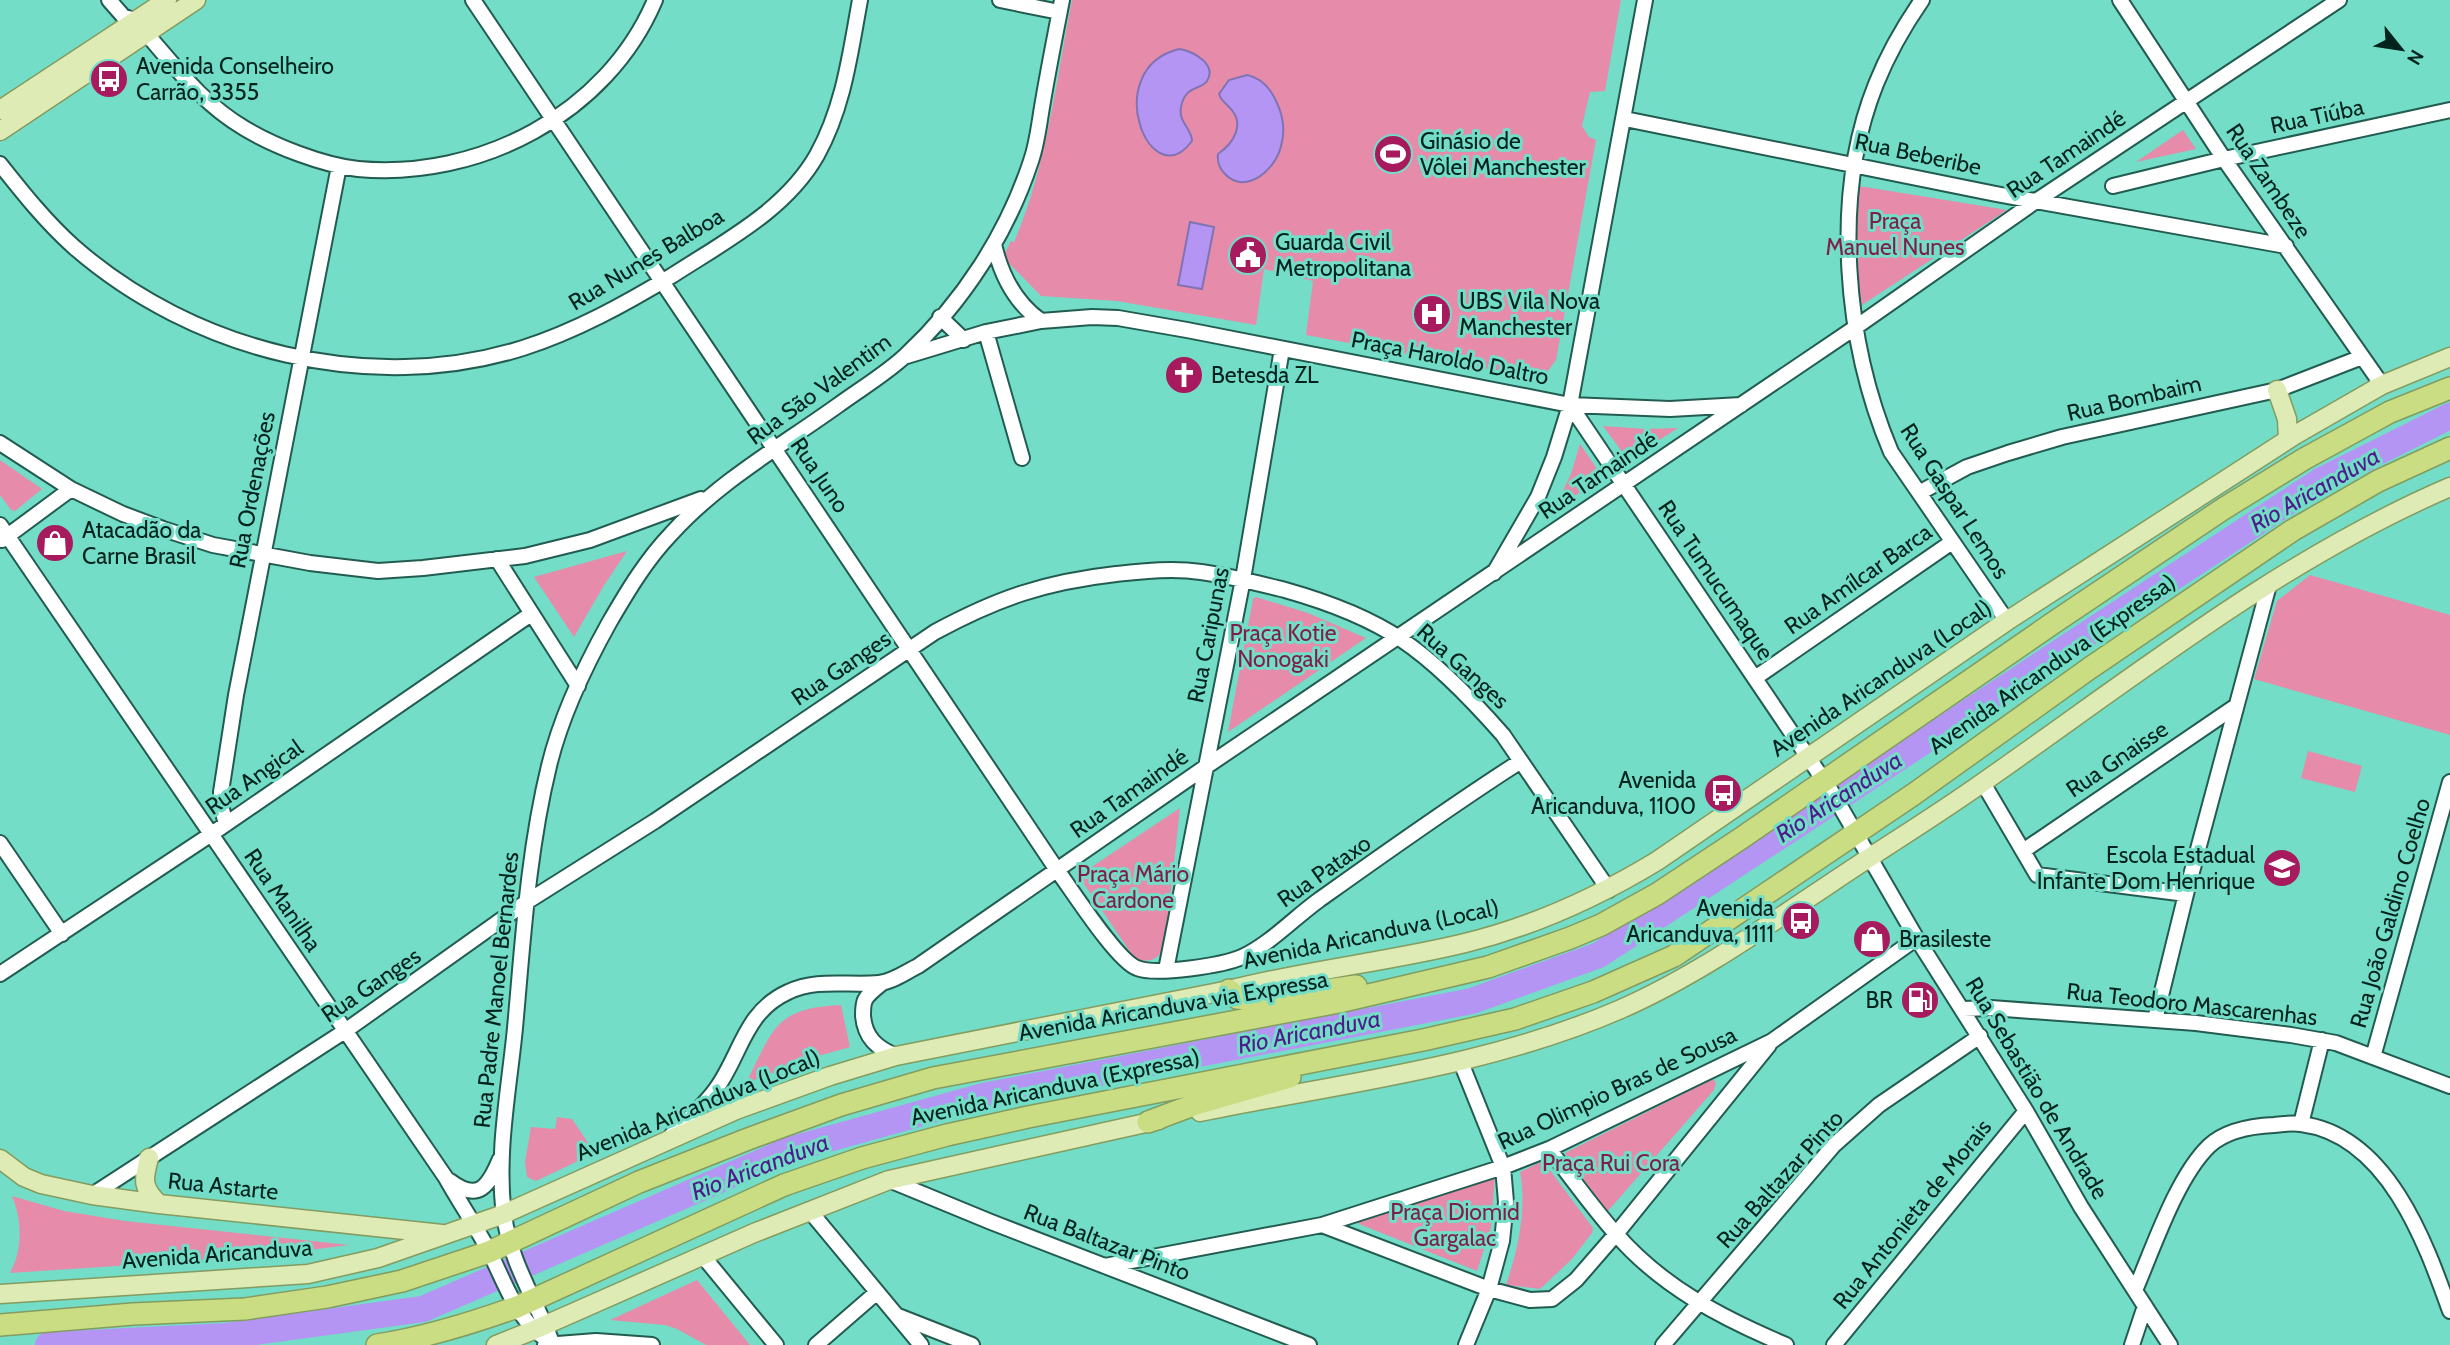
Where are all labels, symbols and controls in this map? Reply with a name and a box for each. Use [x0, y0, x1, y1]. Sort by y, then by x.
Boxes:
north arrow [2366, 14, 2436, 84]
text: N [2402, 46, 2429, 69]
place label: Avenida Conselheiro Carrão, 3355 [136, 52, 334, 106]
bus stop icon: Avenida Conselheiro Carrão, 3355 [88, 58, 130, 100]
street label: Rua Tiúba [2268, 92, 2366, 140]
street label: Rua Tamaindé [2001, 104, 2131, 204]
street label: Rua Zambeze [2220, 118, 2318, 244]
place label: Ginásio de Vôlei Manchester [1420, 127, 1587, 181]
street label: Rua Beberibe [1852, 127, 1984, 181]
sports icon: Ginásio de Vôlei Manchester [1372, 133, 1414, 175]
street label: Rua Nunes Balboa [563, 202, 729, 316]
park label: Praça Manuel Nunes [1825, 207, 1965, 261]
place label: Guarda Civil Metropolitana [1275, 228, 1411, 282]
public building icon: Guarda Civil Metropolitana [1227, 234, 1269, 276]
place label: UBS Vila Nova Manchester [1459, 287, 1600, 341]
hospital icon: UBS Vila Nova Manchester [1411, 293, 1453, 335]
street label: Praça Haroldo Daltro [1349, 325, 1551, 391]
street label: Rua São Valentim [742, 327, 896, 451]
church icon: Betesda ZL [1163, 354, 1205, 396]
place label: Betesda ZL [1211, 361, 1319, 389]
street label: Rua Bombaim [2064, 369, 2204, 427]
street label: Rua Ordenações [223, 409, 281, 571]
street label: Rua Gaspar Lemos [1894, 418, 2016, 584]
street label: Rua Tamaindé [1533, 425, 1663, 525]
street label: Rua Juno [785, 432, 855, 518]
water label: Rio Aricanduva [2245, 441, 2385, 538]
street label: Rua Tumucumaque [1652, 495, 1780, 665]
place label: Atacadão da Carne Brasil [82, 516, 201, 570]
street label: Rua Amílcar Barca [1779, 518, 1937, 640]
shop icon: Atacadão da Carne Brasil [34, 522, 76, 564]
street label: Rua Caripunas [1181, 565, 1235, 705]
street label: Avenida Aricanduva (Expressa) [1923, 568, 2181, 760]
street label: Avenida Aricanduva (Local) [1765, 593, 1997, 763]
street label: Rua Ganges [1411, 617, 1515, 715]
park label: Praça Kotie Nonogaki [1230, 619, 1337, 673]
street label: Rua Ganges [786, 625, 896, 711]
street label: Rua Gnaisse [2061, 715, 2173, 803]
street label: Rua Angical [200, 733, 309, 821]
street label: Rua Tamaindé [1065, 742, 1193, 844]
water label: Rio Aricanduva [1770, 745, 1907, 848]
place label: Avenida Aricanduva, 1100 [1531, 766, 1696, 820]
bus stop icon: Avenida Aricanduva, 1100 [1702, 772, 1744, 814]
street label: Rua João Galdino Coelho [2344, 795, 2436, 1031]
street label: Rua Pataxo [1272, 829, 1376, 913]
place label: Escola Estadual Infante Dom Henrique [2037, 841, 2256, 895]
street label: Rua Manilha [238, 843, 328, 957]
school or university icon: Escola Estadual Infante Dom Henrique [2261, 847, 2303, 889]
street label: Rua Padre Manoel Bernardes [468, 851, 524, 1129]
park label: Praça Mário Cardone [1077, 860, 1189, 914]
street label: Avenida Aricanduva (Local) [1241, 893, 1501, 975]
place label: Avenida Aricanduva, 1111 [1626, 894, 1774, 948]
bus stop icon: Avenida Aricanduva, 1111 [1780, 900, 1822, 942]
shop icon: Brasileste [1851, 918, 1893, 960]
place label: Brasileste [1899, 925, 1991, 953]
street label: Rua Ganges [316, 942, 426, 1028]
street label: Avenida Aricanduva via Expressa [1016, 965, 1330, 1047]
street label: Rua Sebastião de Andrade [1960, 972, 2115, 1204]
street label: Rua Teodoro Mascarenhas [2065, 977, 2319, 1031]
fuel station icon: BR [1899, 979, 1941, 1021]
place label: BR [1865, 986, 1893, 1014]
water label: Rio Aricanduva [1235, 1003, 1383, 1060]
street label: Rua Olimpio Bras de Sousa [1493, 1020, 1741, 1156]
street label: Avenida Aricanduva (Local) [572, 1043, 824, 1167]
street label: Avenida Aricanduva (Expressa) [908, 1043, 1202, 1131]
street label: Rua Baltazar Pinto [1711, 1104, 1849, 1254]
street label: Rua Antonieta de Morais [1827, 1114, 1997, 1314]
water label: Rio Aricanduva [687, 1127, 833, 1206]
park label: Praça Rui Cora [1542, 1149, 1680, 1177]
street label: Rua Astarte [166, 1166, 280, 1206]
street label: Rua Baltazar Pinto [1020, 1197, 1194, 1287]
park label: Praça Diomid Gargalac [1390, 1198, 1520, 1252]
street label: Avenida Aricanduva [121, 1233, 313, 1275]

